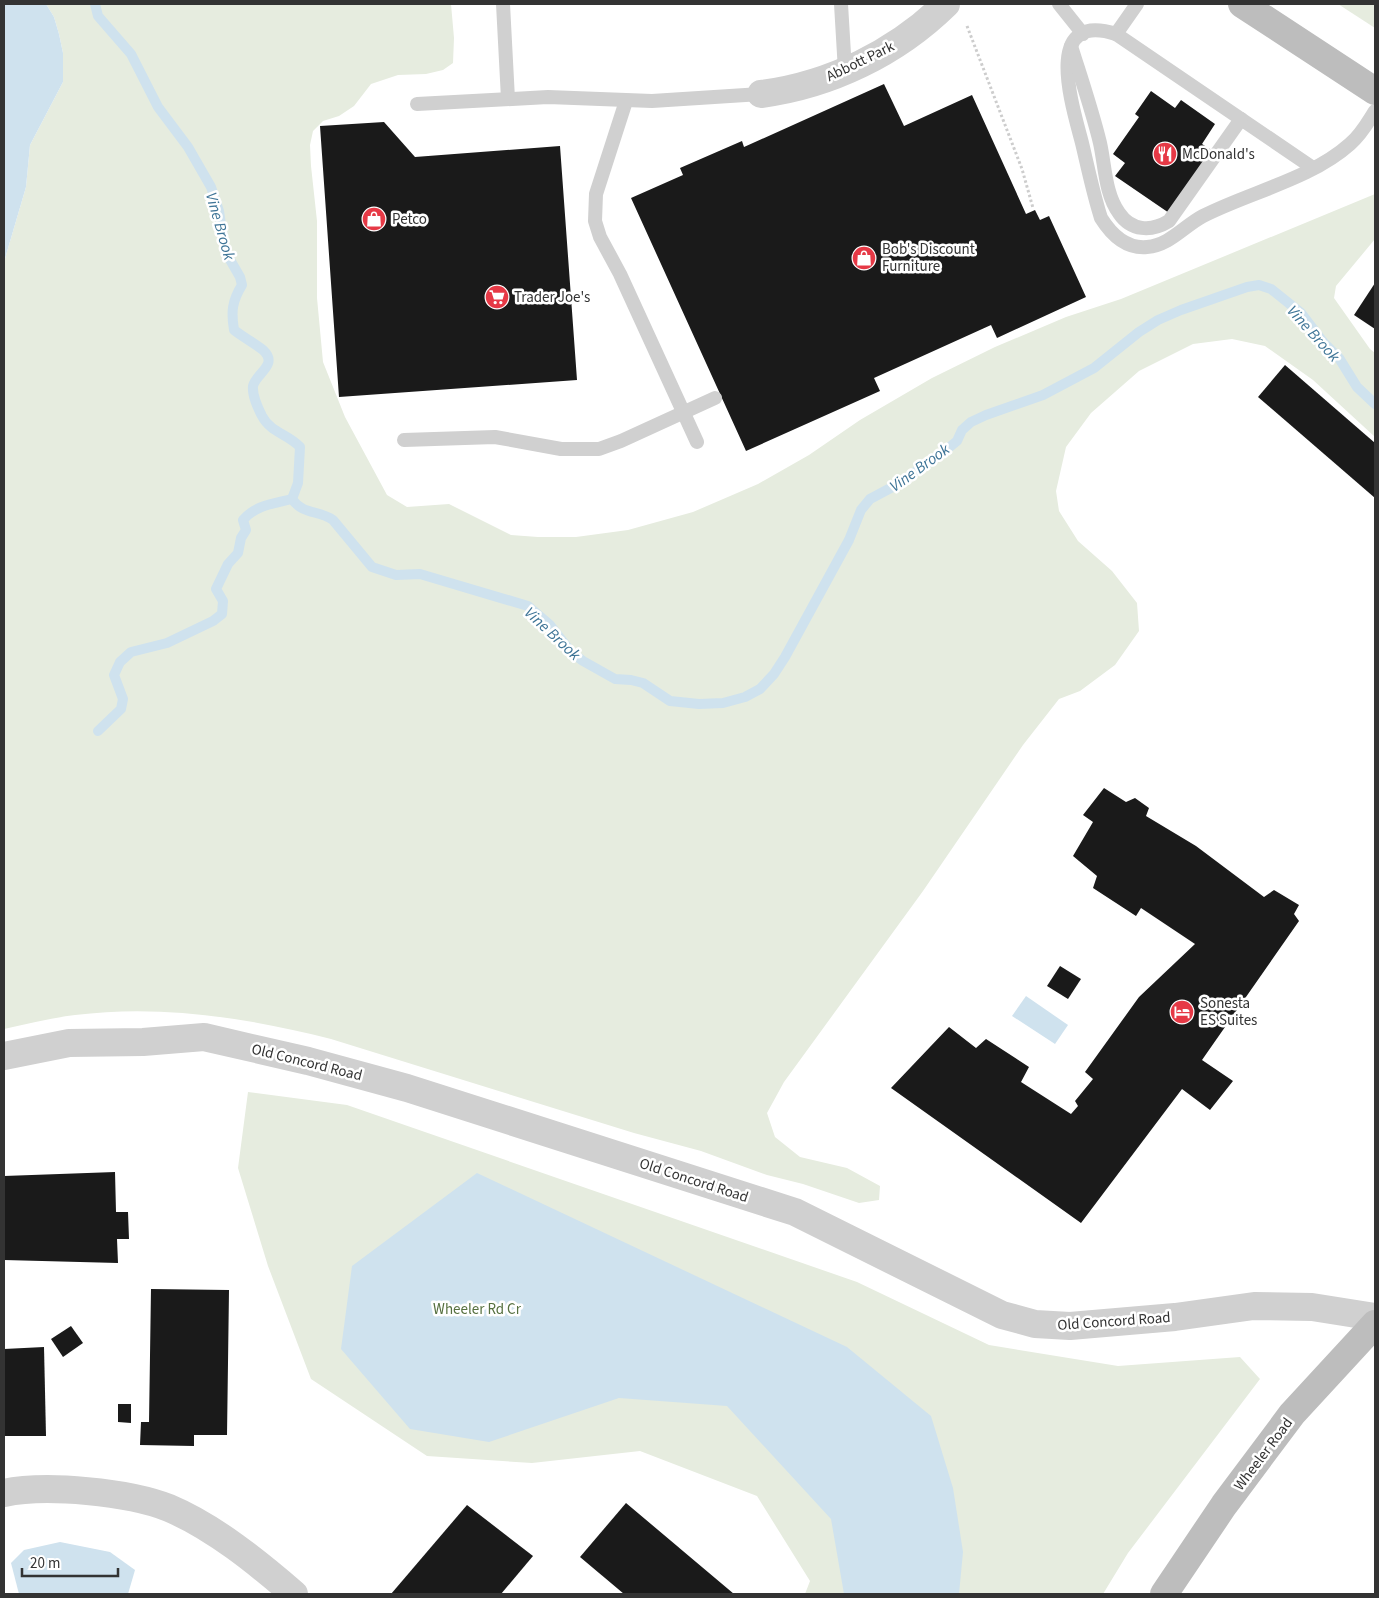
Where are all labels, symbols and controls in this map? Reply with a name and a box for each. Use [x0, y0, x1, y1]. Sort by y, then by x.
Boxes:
street label: Abbott Park [823, 36, 898, 87]
restaurant icon: McDonald's [1152, 141, 1178, 167]
place label: McDonald's [1182, 144, 1255, 165]
water label: Vine Brook [200, 190, 240, 263]
shop icon: Petco [361, 206, 387, 232]
place label: Petco [392, 209, 427, 230]
place label: Bob's Discount Furniture [882, 239, 975, 277]
shop icon: Bob's Discount Furniture [851, 245, 877, 271]
supermarket icon: Trader Joe's [484, 284, 510, 310]
place label: Trader Joe's [514, 287, 590, 308]
water label: Vine Brook [1282, 300, 1345, 367]
water label: Vine Brook [885, 438, 954, 497]
water label: Vine Brook [519, 602, 586, 666]
place label: Sonesta ES Suites [1200, 993, 1257, 1031]
hotel icon: Sonesta ES Suites [1169, 999, 1195, 1025]
street label: Old Concord Road [249, 1039, 364, 1086]
street label: Old Concord Road [637, 1153, 751, 1208]
park label: Wheeler Rd Cr [433, 1299, 522, 1320]
street label: Old Concord Road [1057, 1307, 1171, 1336]
street label: Wheeler Road [1229, 1413, 1298, 1495]
scale bar [22, 1546, 119, 1578]
text: 20 m [30, 1553, 60, 1574]

